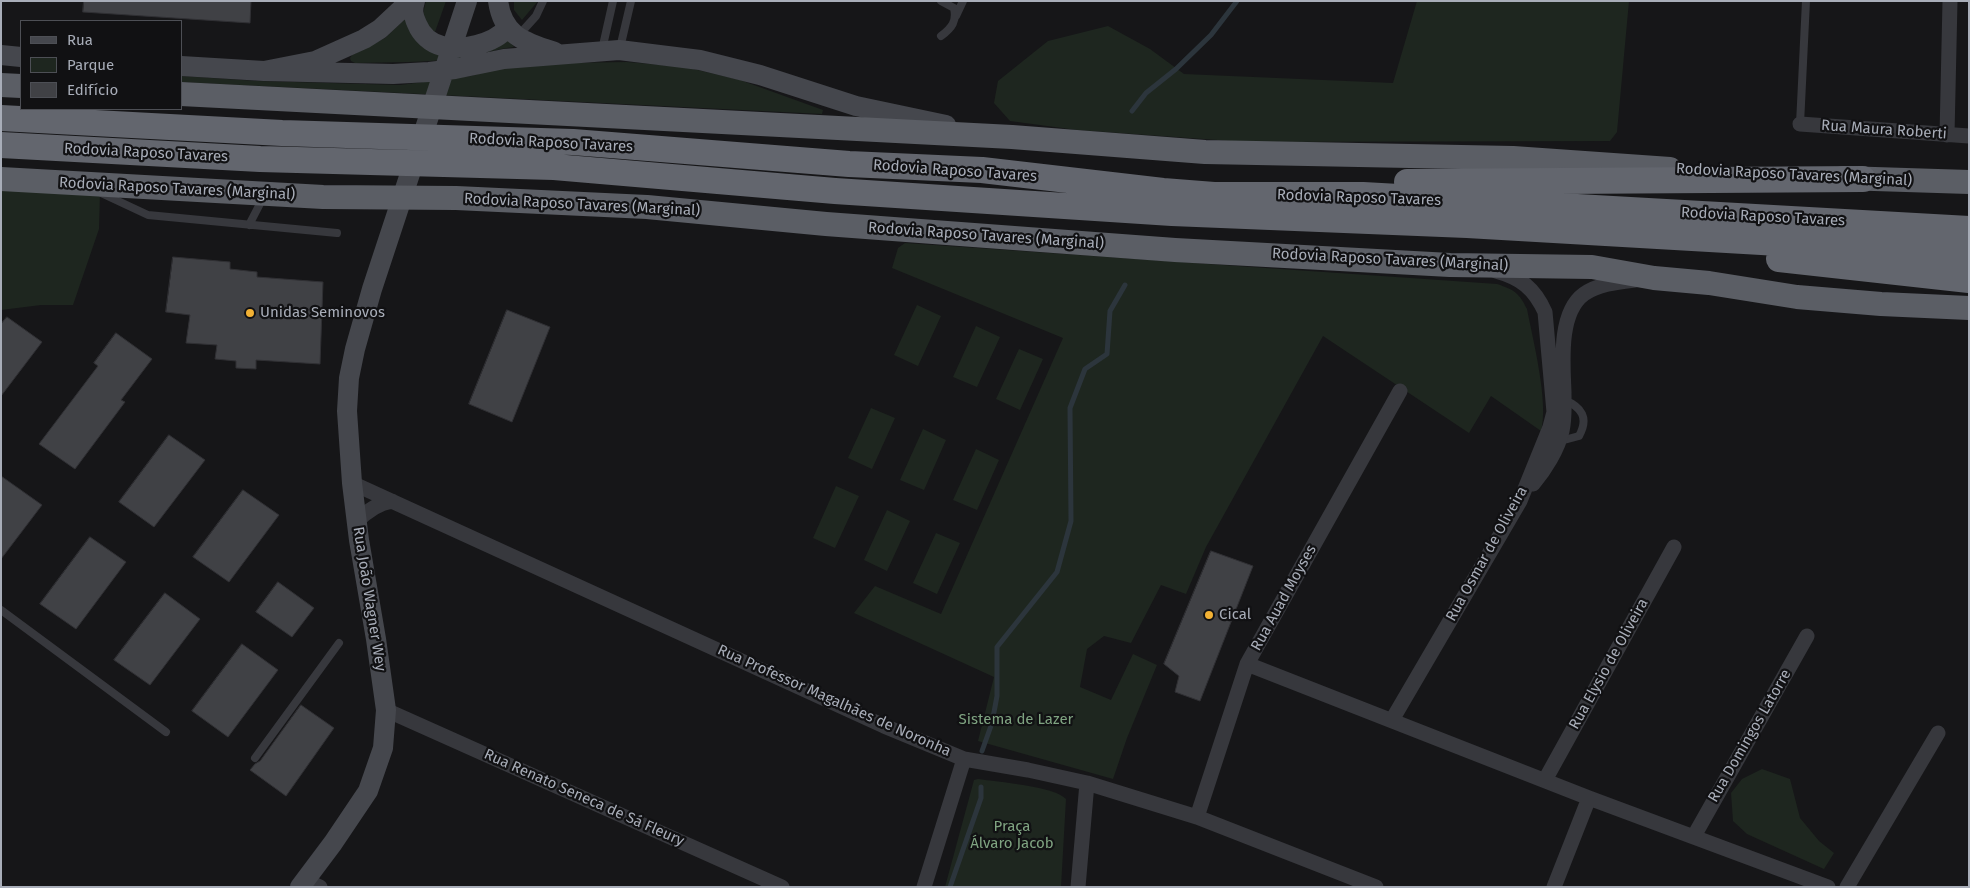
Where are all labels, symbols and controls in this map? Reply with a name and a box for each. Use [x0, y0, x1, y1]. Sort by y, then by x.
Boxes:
legend [20, 20, 182, 110]
text: Rua [67, 31, 93, 49]
text: Parque [67, 56, 114, 74]
text: Edifício [67, 81, 118, 99]
street label: Rua Maura Roberti [1821, 117, 1947, 143]
street label: Rodovia Raposo Tavares [469, 130, 633, 156]
street label: Rodovia Raposo Tavares [64, 140, 228, 166]
street label: Rodovia Raposo Tavares [872, 156, 1038, 186]
street label: Rodovia Raposo Tavares (Marginal) [1675, 160, 1913, 190]
street label: Rodovia Raposo Tavares (Marginal) [58, 174, 296, 204]
street label: Rodovia Raposo Tavares [1277, 186, 1441, 210]
street label: Rodovia Raposo Tavares (Marginal) [463, 190, 701, 220]
street label: Rodovia Raposo Tavares [1681, 204, 1845, 230]
street label: Rodovia Raposo Tavares (Marginal) [867, 219, 1105, 253]
street label: Rodovia Raposo Tavares (Marginal) [1271, 245, 1509, 275]
place label: Unidas Seminovos [260, 304, 385, 322]
marker: Unidas Seminovos [244, 307, 256, 319]
street label: Rua Osmar de Oliveira [1442, 483, 1532, 625]
street label: Rua João Wagner Wey [349, 525, 389, 673]
street label: Rua Auad Moyses [1247, 542, 1321, 654]
street label: Rua Elysio de Oliveira [1566, 596, 1652, 732]
place label: Cical [1219, 606, 1251, 624]
marker: Cical [1203, 609, 1215, 621]
street label: Rua Professor Magalhães de Noronha [715, 641, 953, 761]
street label: Rua Domingos Latorre [1705, 666, 1795, 806]
park label: Sistema de Lazer [959, 711, 1073, 729]
street label: Rua Renato Seneca de Sá Fleury [481, 746, 687, 850]
park label: Praça Álvaro Jacob [970, 818, 1054, 853]

